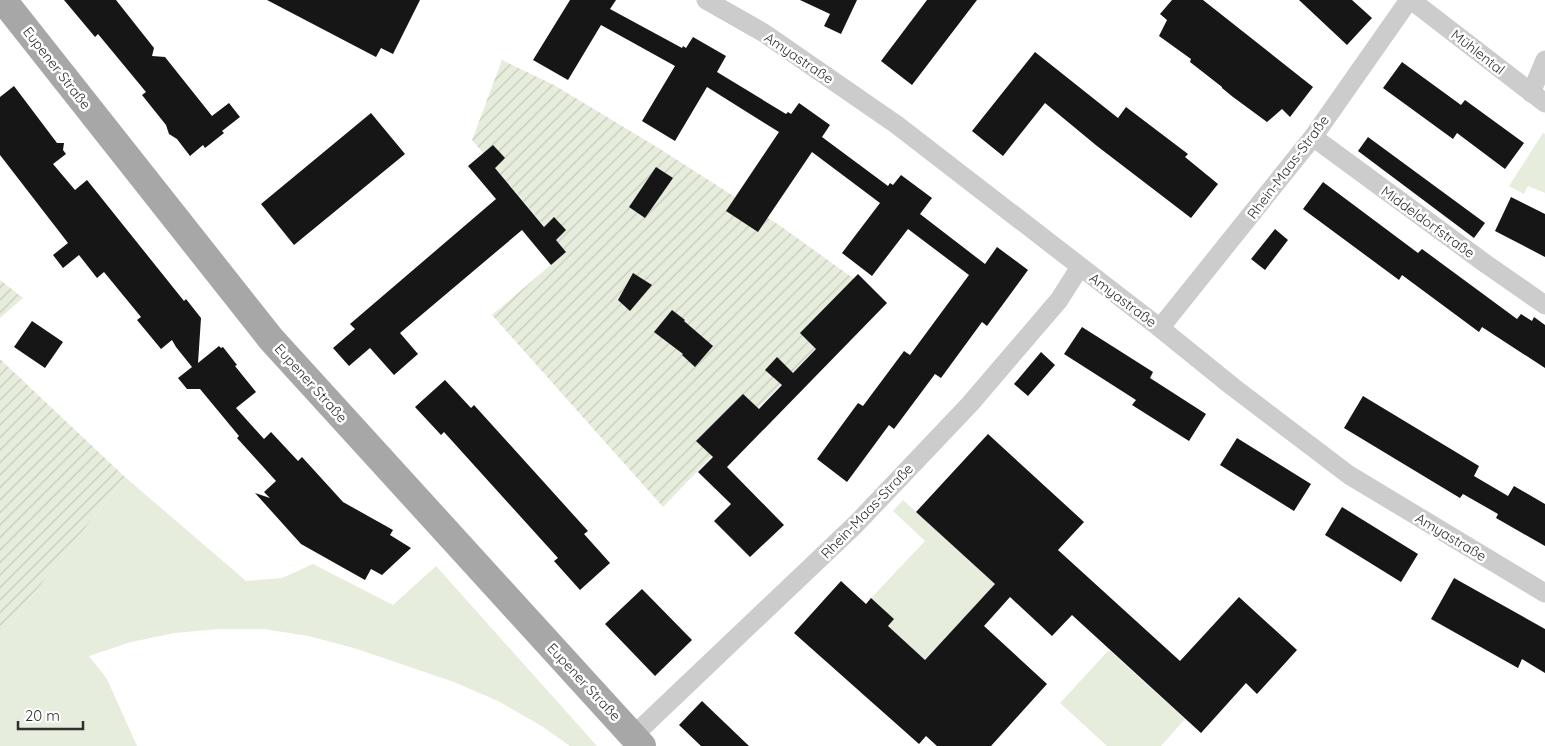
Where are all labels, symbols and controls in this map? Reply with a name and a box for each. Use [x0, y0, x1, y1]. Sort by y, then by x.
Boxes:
street label: Eupener Straße [19, 23, 95, 113]
street label: Mühlental [1448, 26, 1508, 78]
street label: Amyastraße [761, 28, 837, 88]
street label: Rhein-Maas-Straße [1243, 112, 1333, 222]
street label: Middeldorfstraße [1378, 182, 1478, 262]
street label: Amyastraße [1086, 269, 1160, 331]
street label: Eupener Straße [271, 340, 351, 426]
street label: Rhein-Maas-Straße [817, 460, 917, 562]
street label: Amyastraße [1412, 509, 1490, 565]
street label: Eupener Straße [543, 639, 625, 725]
scale bar [18, 698, 82, 730]
text: 20 m [25, 706, 60, 725]

